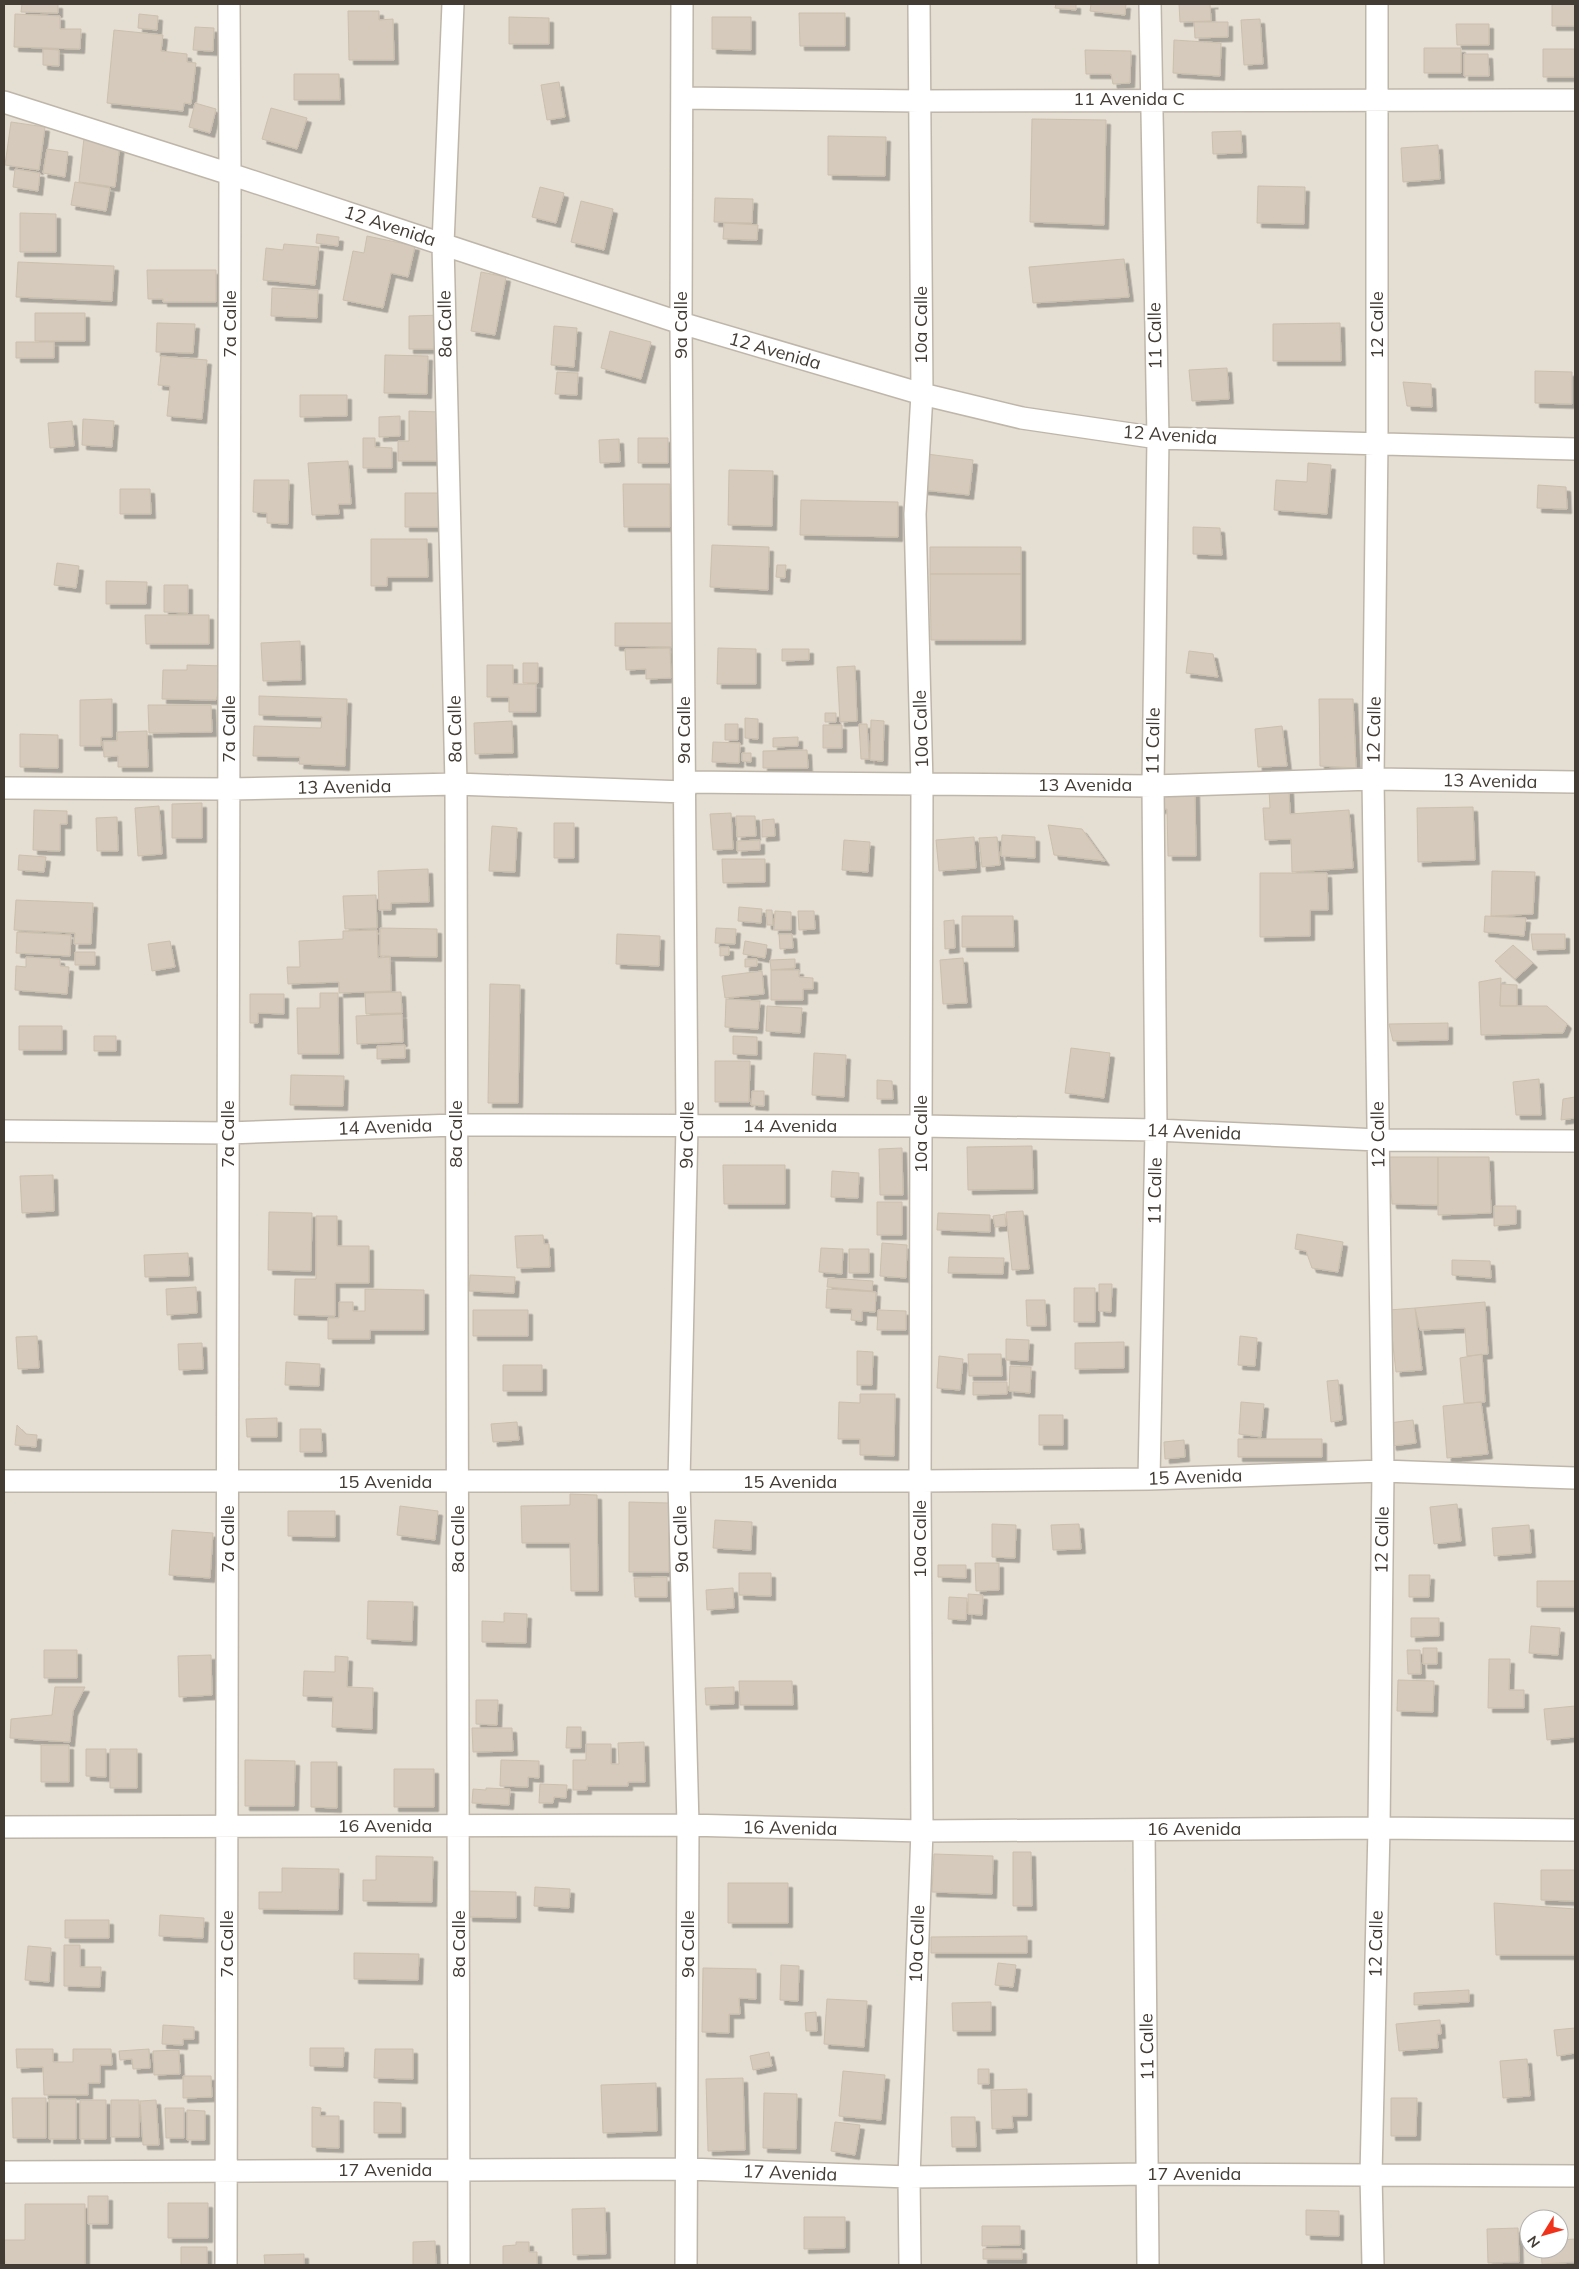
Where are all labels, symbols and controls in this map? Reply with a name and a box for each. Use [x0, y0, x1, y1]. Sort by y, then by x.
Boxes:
street label: 11 Avenida C [1073, 87, 1185, 110]
street label: 12 Avenida [342, 200, 439, 251]
street label: 10a Calle [909, 286, 932, 364]
street label: 7a Calle [218, 290, 241, 358]
street label: 8a Calle [432, 290, 457, 358]
street label: 9a Calle [669, 291, 692, 359]
street label: 12 Calle [1365, 291, 1388, 359]
street label: 11 Calle [1142, 302, 1167, 370]
street label: 12 Avenida [726, 326, 824, 375]
street label: 12 Avenida [1122, 420, 1218, 449]
street label: 10a Calle [908, 689, 933, 769]
street label: 7a Calle [217, 695, 240, 763]
street label: 8a Calle [442, 695, 467, 763]
street label: 9a Calle [672, 696, 695, 764]
street label: 12 Calle [1361, 696, 1386, 764]
street label: 11 Calle [1140, 707, 1165, 775]
street label: 13 Avenida [1442, 768, 1538, 793]
street label: 13 Avenida [1038, 773, 1132, 796]
street label: 13 Avenida [296, 774, 392, 799]
street label: 10a Calle [909, 1095, 932, 1173]
street label: 7a Calle [216, 1100, 239, 1168]
street label: 8a Calle [444, 1100, 467, 1168]
street label: 9a Calle [674, 1101, 699, 1169]
street label: 12 Calle [1365, 1101, 1390, 1169]
street label: 14 Avenida [337, 1113, 433, 1140]
street label: 14 Avenida [743, 1114, 837, 1137]
street label: 14 Avenida [1146, 1118, 1242, 1145]
street label: 11 Calle [1142, 1157, 1167, 1225]
street label: 15 Avenida [1147, 1463, 1243, 1490]
street label: 15 Avenida [338, 1470, 432, 1493]
street label: 15 Avenida [743, 1470, 837, 1493]
street label: 10a Calle [908, 1500, 931, 1578]
street label: 7a Calle [216, 1505, 239, 1573]
street label: 8a Calle [446, 1505, 469, 1573]
street label: 9a Calle [668, 1505, 693, 1573]
street label: 12 Calle [1369, 1506, 1394, 1574]
street label: 16 Avenida [338, 1814, 432, 1837]
street label: 16 Avenida [742, 1815, 838, 1840]
street label: 16 Avenida [1147, 1817, 1241, 1840]
street label: 10a Calle [904, 1904, 929, 1984]
street label: 7a Calle [215, 1910, 238, 1978]
street label: 8a Calle [447, 1910, 470, 1978]
street label: 9a Calle [676, 1910, 699, 1978]
street label: 12 Calle [1363, 1910, 1388, 1978]
street label: 11 Calle [1134, 2013, 1159, 2081]
street label: 17 Avenida [338, 2158, 432, 2181]
street label: 17 Avenida [742, 2159, 838, 2186]
street label: 17 Avenida [1147, 2162, 1241, 2185]
north arrow [1519, 2209, 1569, 2259]
text: N [1523, 2232, 1544, 2251]

